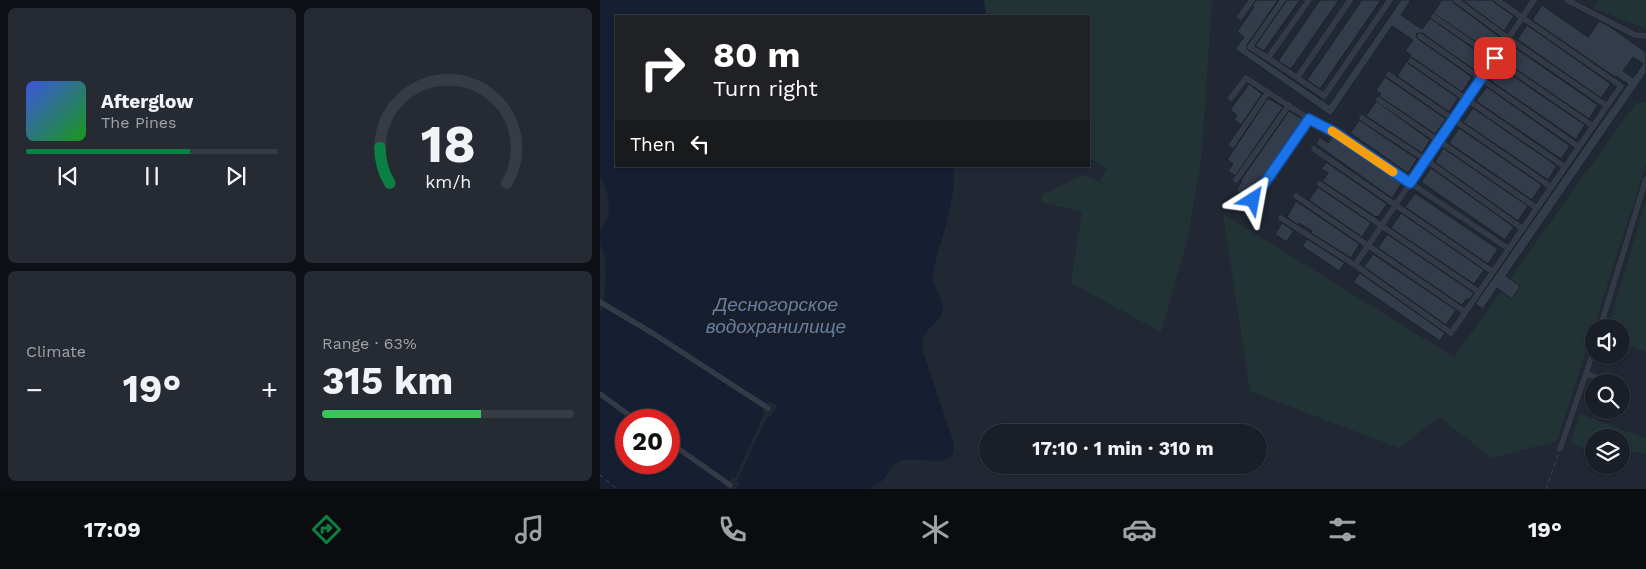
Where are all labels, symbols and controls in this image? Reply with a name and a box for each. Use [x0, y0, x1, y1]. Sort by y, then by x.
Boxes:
text: 80 m [713, 34, 800, 76]
icon: right [630, 35, 695, 100]
pin [1474, 37, 1516, 79]
icon: arrive [1481, 44, 1509, 72]
text: Turn right [713, 76, 818, 101]
text: Afterglow [101, 90, 193, 113]
text: The Pines [101, 113, 177, 132]
text: 18 [420, 114, 476, 175]
icon: left [686, 130, 714, 158]
text: Then [630, 133, 676, 156]
icon: previous [54, 162, 82, 190]
icon: pause [138, 162, 166, 190]
icon: next [222, 162, 250, 190]
text: km/h [425, 171, 471, 192]
position arrow [1226, 173, 1278, 225]
water label: Десногорское водохранилище [706, 293, 846, 338]
map controls [1585, 319, 1630, 474]
button: sound [1585, 319, 1630, 364]
text: Range · 63% [322, 334, 417, 353]
text: Climate [26, 342, 86, 361]
text: 315 km [322, 359, 453, 403]
text: 19° [123, 367, 181, 411]
text: − [26, 373, 43, 406]
text: + [261, 373, 278, 406]
button: search [1585, 374, 1630, 419]
speed limit sign: 20 [615, 409, 680, 474]
button: layers [1585, 429, 1630, 474]
text: 17:10 · 1 min · 310 m [1032, 437, 1214, 460]
icon: directions [309, 512, 344, 547]
icon: music [512, 512, 547, 547]
icon: phone [715, 512, 750, 547]
icon: climate [918, 512, 953, 547]
icon: car [1122, 512, 1157, 547]
icon: filters [1325, 512, 1360, 547]
text: 17:09 [84, 517, 141, 542]
text: 19° [1528, 517, 1562, 542]

